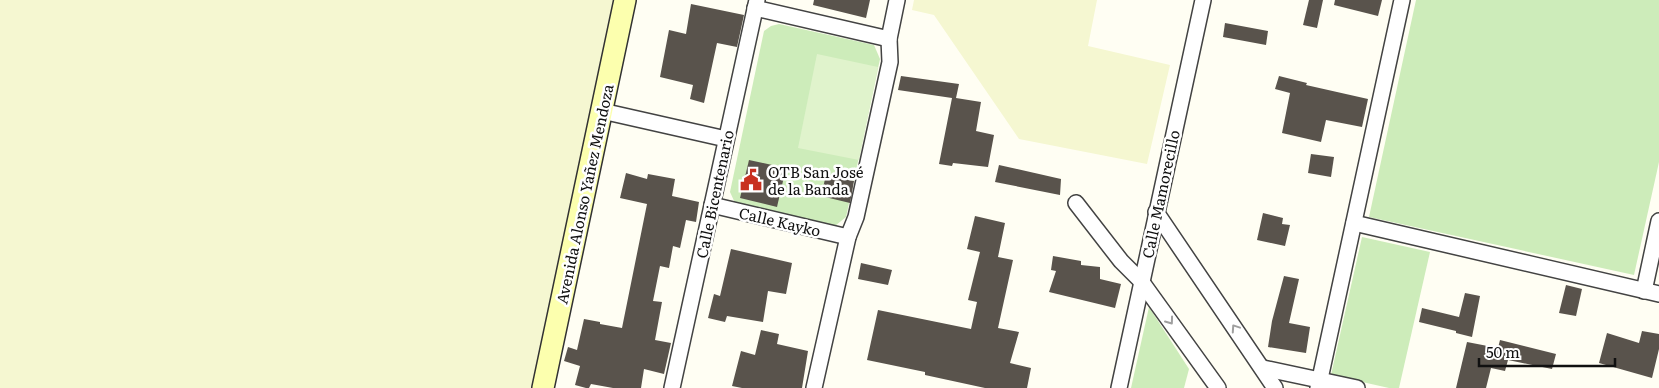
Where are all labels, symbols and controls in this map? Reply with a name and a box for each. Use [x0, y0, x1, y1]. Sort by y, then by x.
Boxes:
street label: Avenida Alonso Yañez Mendoza [549, 81, 619, 306]
street label: Calle Bicentenario [689, 127, 739, 260]
street label: Calle Mamorecillo [1135, 127, 1185, 260]
place label: OTB San José de la Banda [768, 160, 864, 200]
public building icon: OTB San José de la Banda [738, 167, 764, 193]
street label: Calle Kayko [737, 200, 823, 242]
one-way arrow [1164, 315, 1173, 325]
one-way arrow [1232, 324, 1241, 334]
scale bar [1479, 336, 1615, 368]
text: 50 m [1486, 340, 1520, 363]

